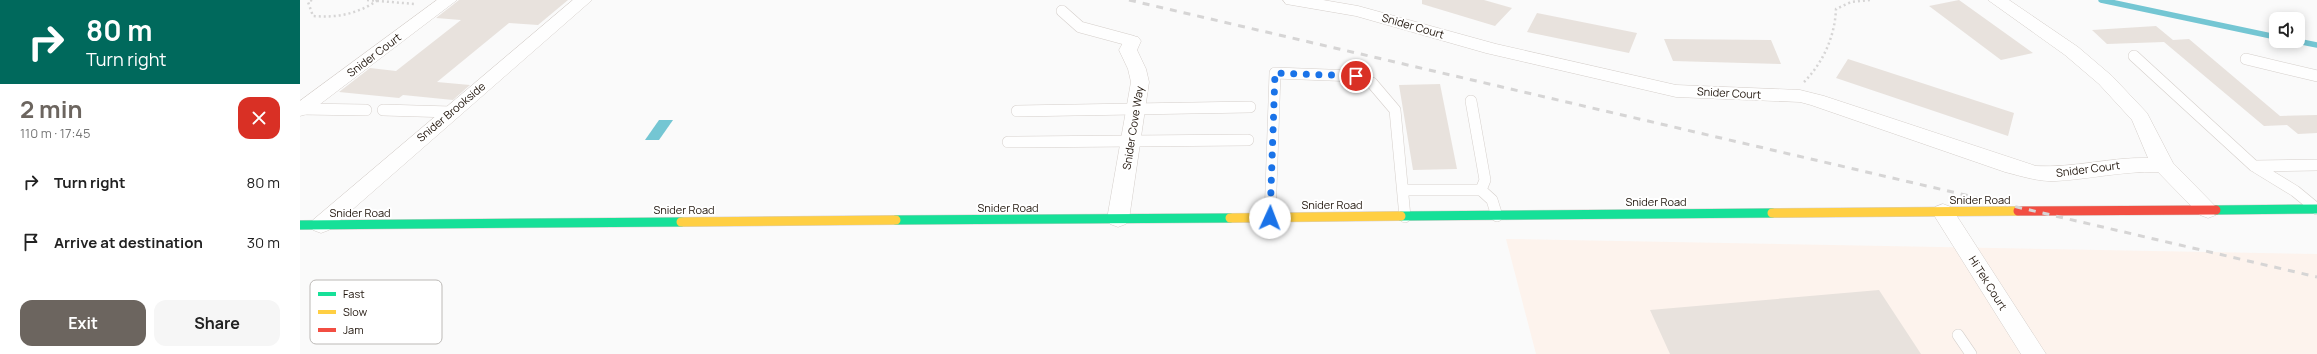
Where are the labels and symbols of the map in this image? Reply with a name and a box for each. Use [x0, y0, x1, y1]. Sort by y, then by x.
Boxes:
street label: Snider Court [1380, 9, 1446, 42]
street label: Snider Court [344, 29, 404, 80]
pin [1339, 59, 1373, 93]
street label: Snider Brookside [413, 78, 489, 145]
street label: Snider Court [1697, 83, 1762, 102]
street label: Snider Cove Way [1118, 85, 1147, 171]
street label: Snider Court [2055, 157, 2121, 180]
street label: Snider Road [1949, 192, 2011, 207]
street label: Snider Road [1625, 194, 1687, 209]
position arrow [1249, 197, 1291, 239]
street label: Snider Road [1301, 197, 1363, 212]
street label: Snider Road [977, 200, 1039, 215]
street label: Snider Road [653, 202, 715, 217]
street label: Snider Road [329, 205, 391, 220]
street label: Hi Tek Court [1966, 253, 2011, 313]
legend [310, 280, 442, 344]
text: Fast [343, 286, 365, 301]
text: Slow [343, 304, 368, 319]
text: Jam [343, 322, 364, 337]

